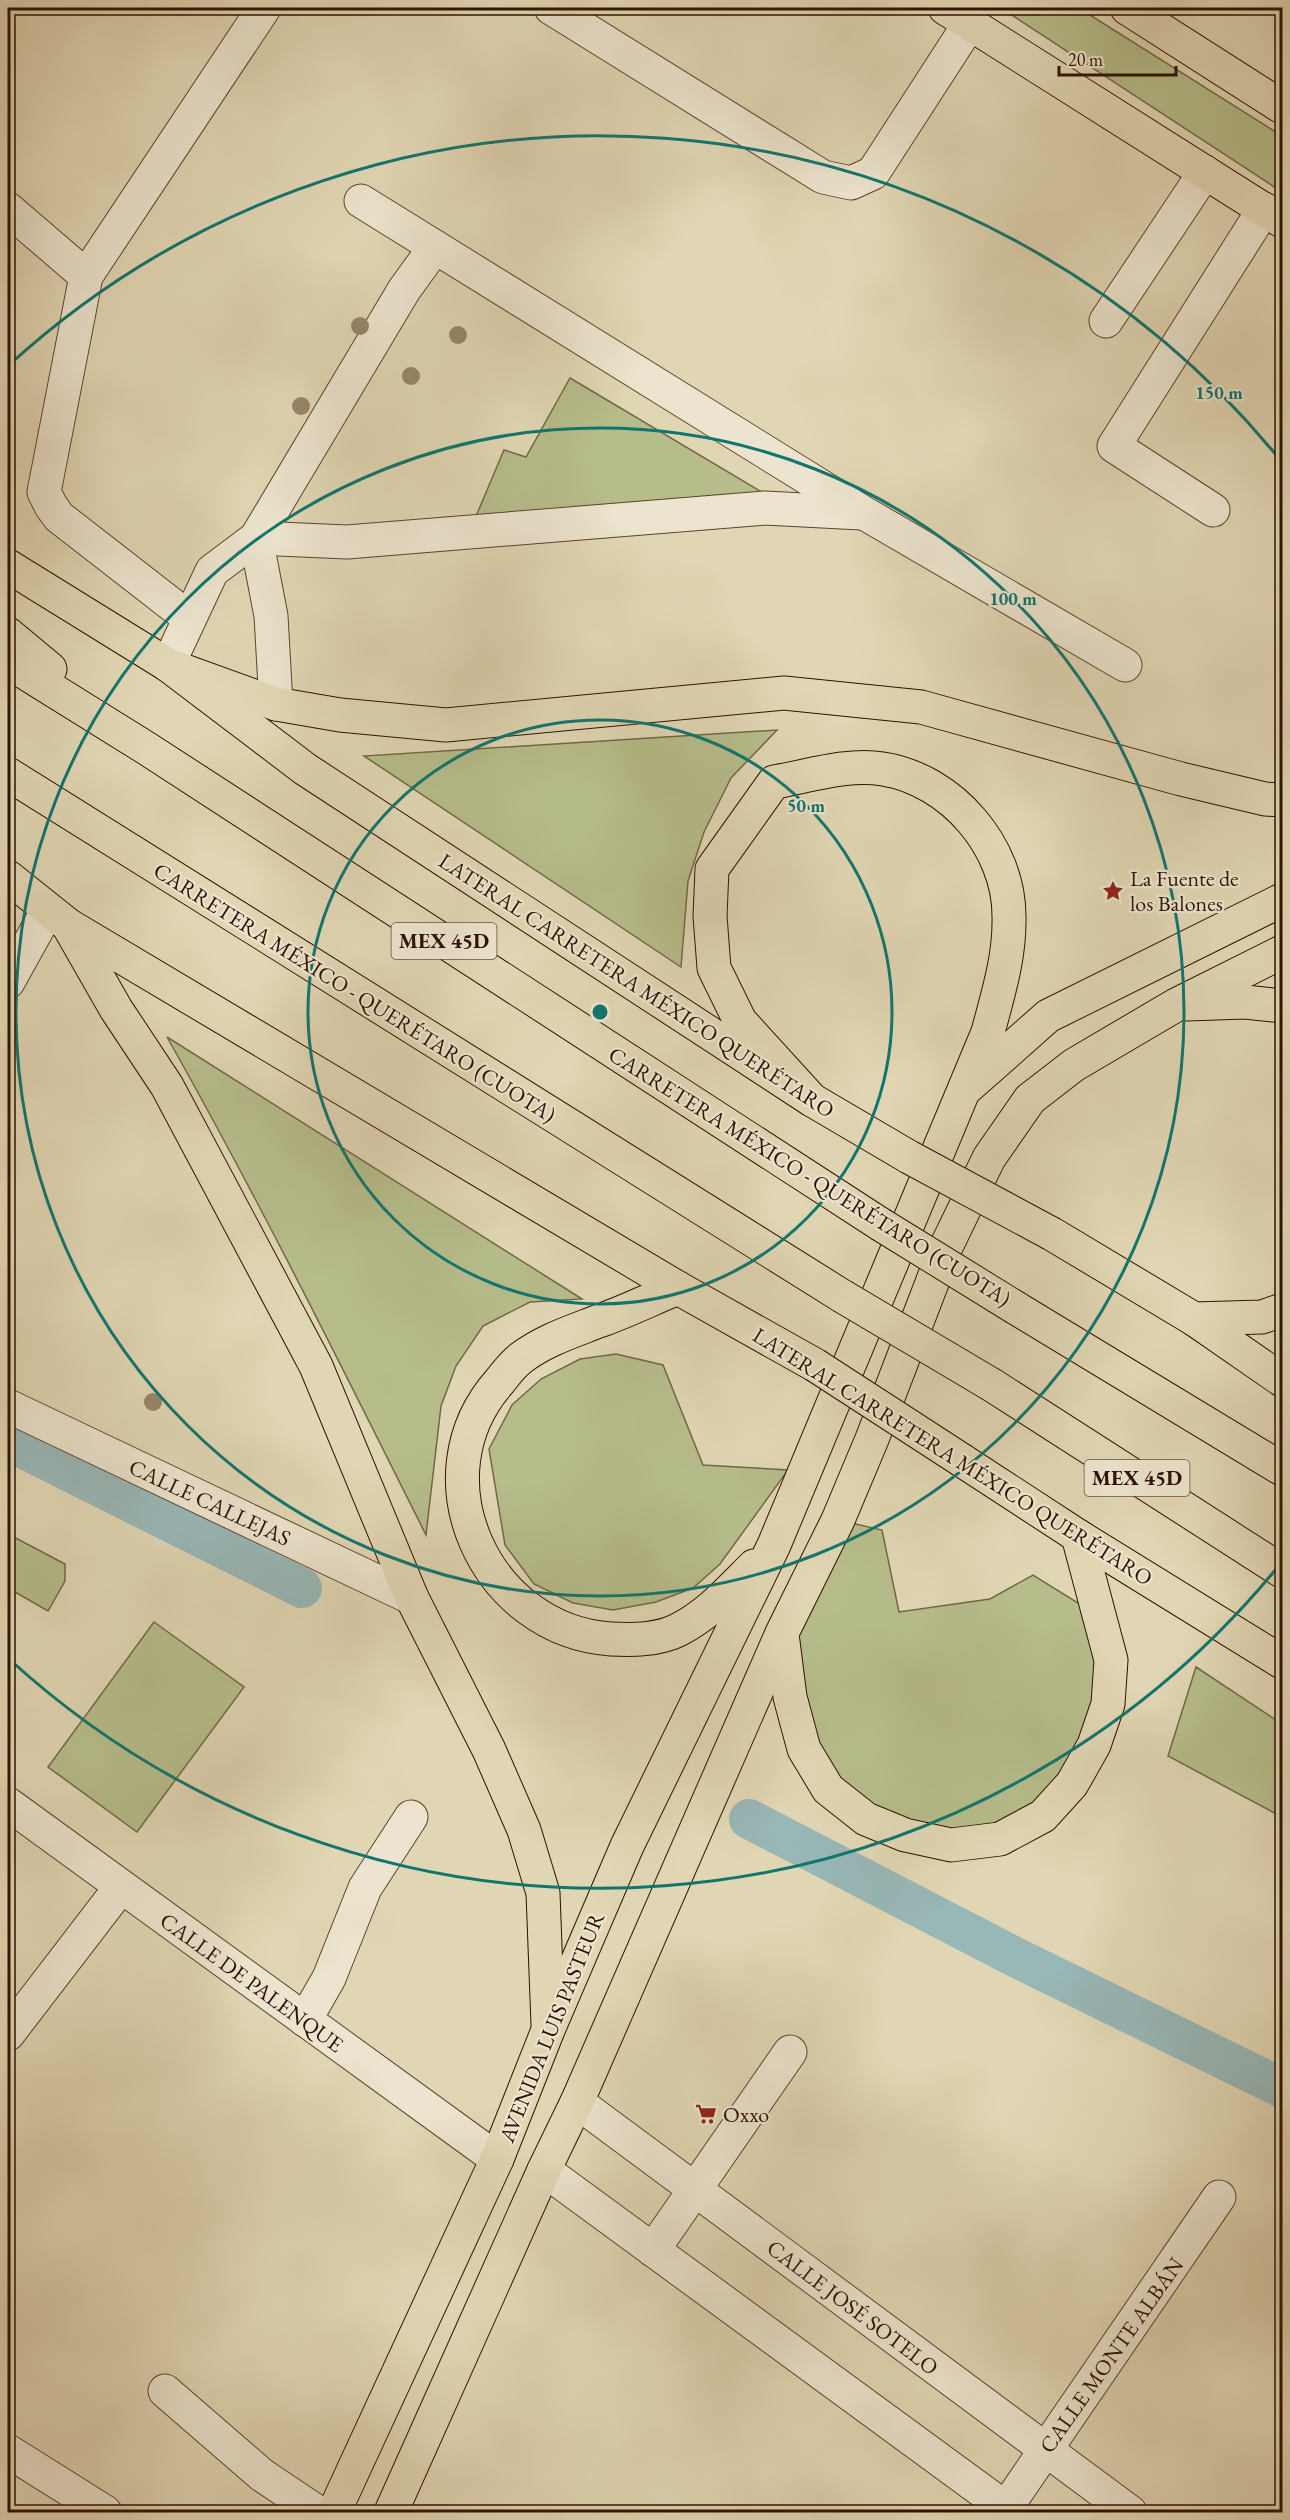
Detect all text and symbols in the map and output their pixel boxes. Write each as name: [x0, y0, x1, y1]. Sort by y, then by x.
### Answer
scale bar: [1059, 39, 1176, 77]
text: 20 m: [1068, 48, 1103, 71]
text: 150 m: [1195, 381, 1243, 404]
text: 100 m: [989, 587, 1037, 610]
text: 50 m: [787, 794, 825, 817]
street label: LATERAL CARRETERA MÉXICO QUERÉTARO: [433, 846, 840, 1125]
street label: CARRETERA MÉXICO - QUERÉTARO (CUOTA): [148, 856, 561, 1129]
place label: La Fuente de los Balones: [1130, 864, 1239, 918]
place icon: La Fuente de los Balones: [1101, 879, 1125, 903]
road number: MEX 45D: [392, 923, 496, 959]
centre of rings: [590, 1002, 610, 1022]
street label: CARRETERA MÉXICO - QUERÉTARO (CUOTA): [603, 1040, 1016, 1313]
street label: LATERAL CARRETERA MÉXICO QUERÉTARO: [747, 1321, 1158, 1592]
street label: CALLE CALLEJAS: [124, 1452, 295, 1553]
road number: MEX 45D: [1084, 1460, 1190, 1496]
street label: CALLE DE PALENQUE: [154, 1906, 349, 2059]
street label: AVENIDA LUIS PASTEUR: [492, 1908, 611, 2147]
place label: Oxxo: [723, 2100, 769, 2129]
supermarket icon: Oxxo: [694, 2102, 718, 2126]
street label: CALLE JOSÉ SOTELO: [761, 2233, 944, 2382]
street label: CALLE MONTE ALBÁN: [1033, 2251, 1190, 2459]

